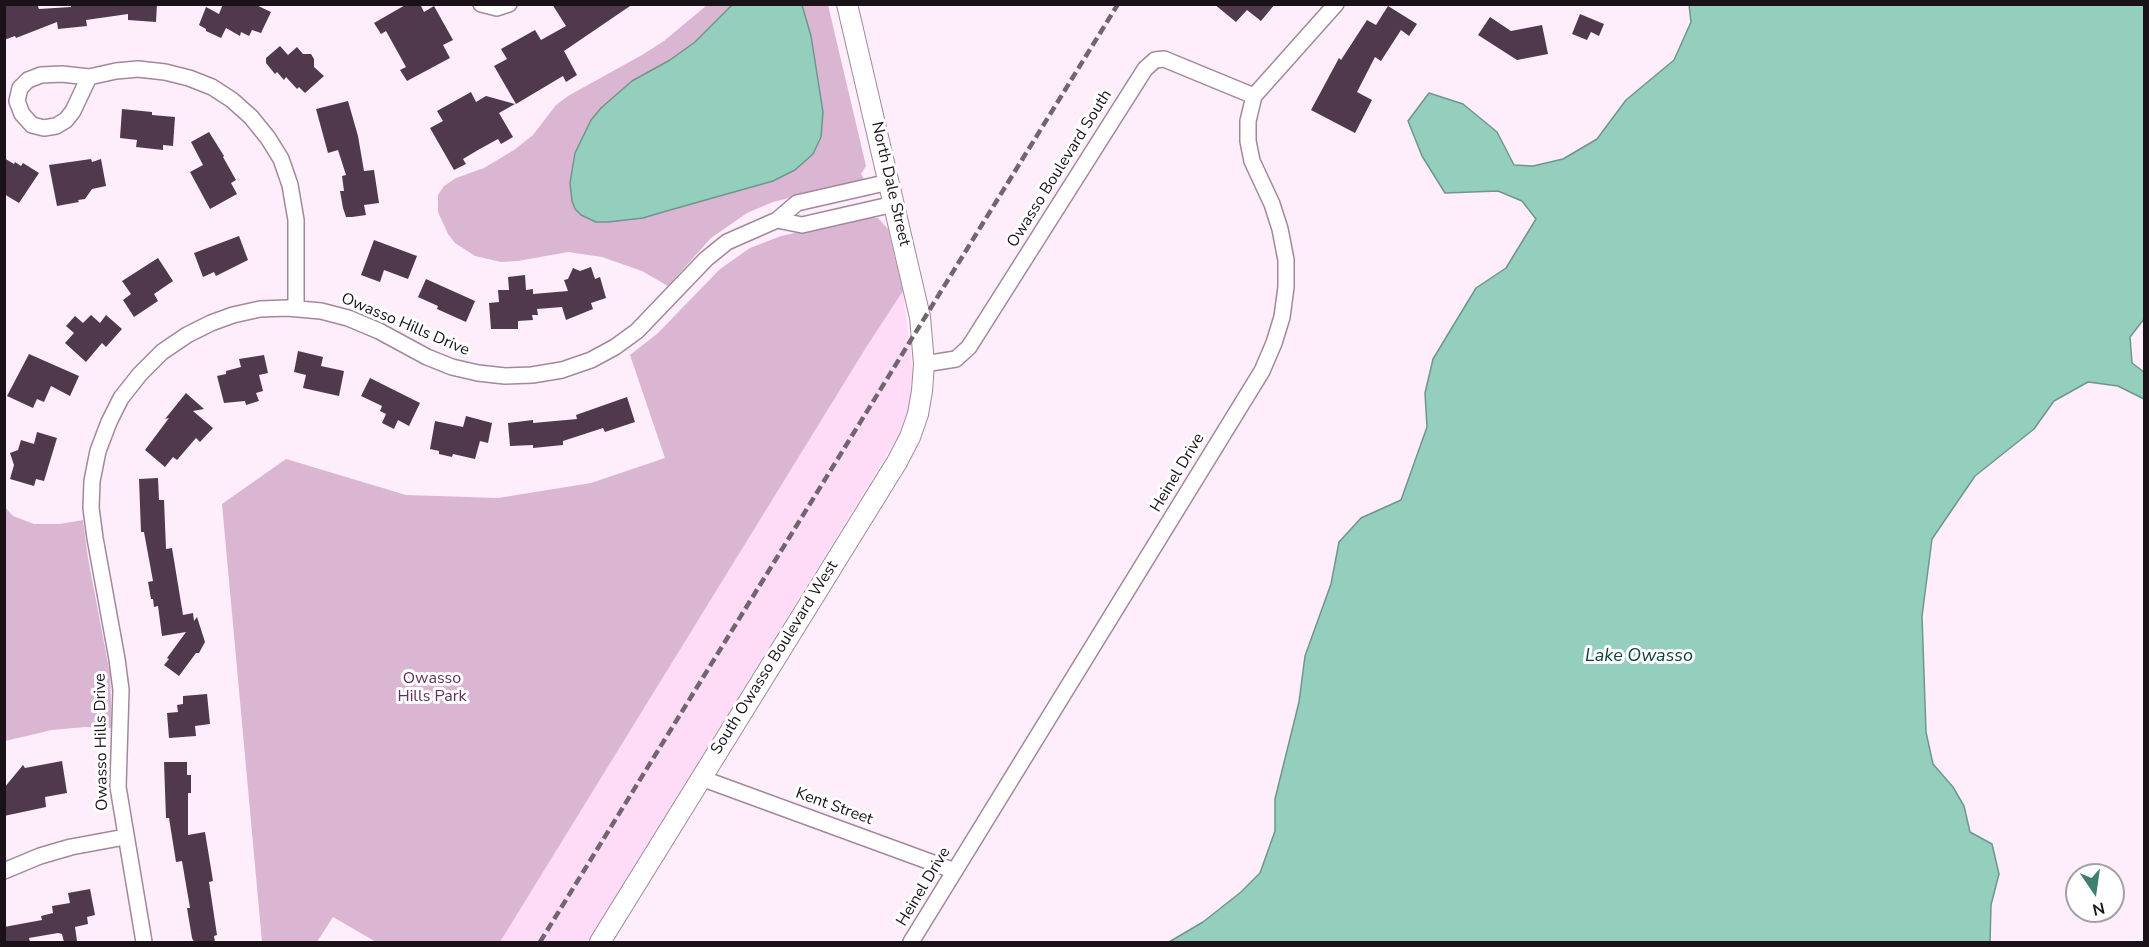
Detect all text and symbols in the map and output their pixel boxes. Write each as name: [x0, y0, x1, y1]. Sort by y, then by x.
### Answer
street label: Owasso Boulevard South: [1004, 87, 1116, 251]
street label: North Dale Street: [866, 120, 914, 248]
street label: Owasso Hills Drive: [338, 289, 472, 361]
street label: Heinel Drive: [1147, 430, 1209, 516]
street label: South Owasso Boulevard West: [707, 558, 843, 758]
water label: Lake Owasso: [1585, 646, 1693, 668]
park label: Owasso Hills Park: [397, 669, 467, 707]
street label: Owasso Hills Drive: [91, 673, 113, 811]
street label: Kent Street: [793, 784, 875, 830]
street label: Heinel Drive: [893, 844, 955, 930]
north arrow: [2065, 863, 2125, 923]
text: N: [2090, 897, 2107, 921]

